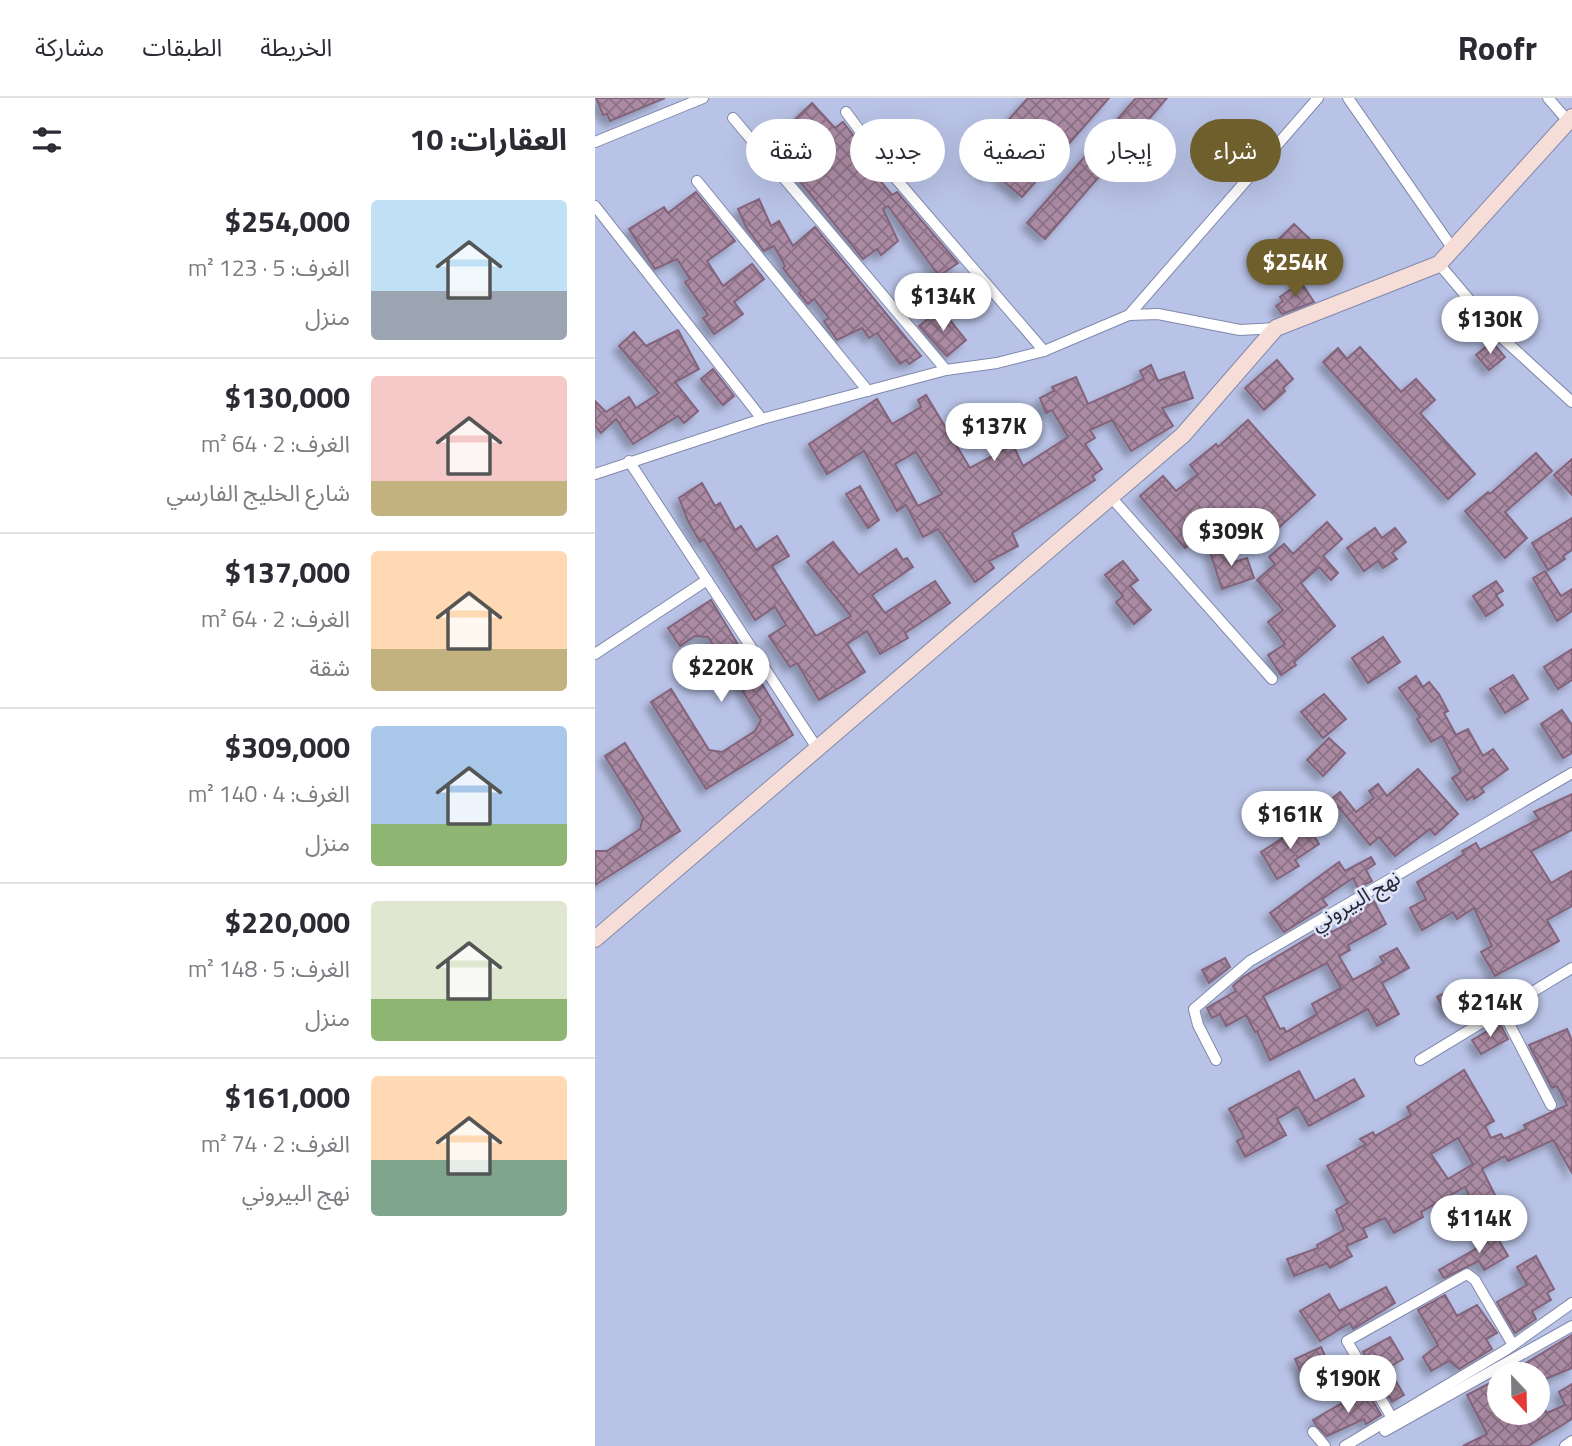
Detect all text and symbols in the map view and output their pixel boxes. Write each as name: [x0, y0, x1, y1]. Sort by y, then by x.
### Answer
text: Roofr: [1458, 23, 1537, 73]
text: مشاركة: [35, 29, 104, 65]
text: الطبقات: [142, 29, 222, 65]
text: الخريطة: [260, 29, 332, 65]
text: العقارات: 10: [410, 116, 567, 162]
chip: شقة: [746, 119, 836, 182]
chip: جديد: [850, 119, 945, 182]
chip: تصفية: [959, 119, 1070, 182]
chip: إيجار: [1084, 119, 1176, 182]
chip: شراء: [1190, 119, 1281, 182]
icon: filters: [28, 121, 66, 159]
text: $254,000: [225, 198, 350, 244]
icon: home: [427, 228, 511, 312]
pin: $254K: [1246, 240, 1344, 299]
text: $254K: [1262, 244, 1328, 279]
text: الغرف: 5 · 123 m²: [188, 250, 350, 285]
pin: $134K: [894, 274, 992, 333]
text: $134K: [910, 278, 976, 313]
pin: $130K: [1441, 296, 1539, 356]
text: منزل: [305, 299, 350, 334]
text: $130K: [1457, 301, 1523, 336]
text: $130,000: [225, 374, 350, 420]
icon: home: [427, 404, 511, 488]
pin: $137K: [945, 404, 1043, 463]
text: $137K: [961, 408, 1027, 443]
text: الغرف: 2 · 64 m²: [201, 426, 350, 461]
text: شارع الخليج الفارسي: [166, 475, 350, 510]
pin: $309K: [1182, 508, 1280, 568]
text: $309K: [1198, 513, 1264, 548]
text: $137,000: [225, 549, 350, 595]
icon: home: [427, 579, 511, 663]
text: الغرف: 2 · 64 m²: [201, 601, 350, 636]
pin: $220K: [672, 644, 770, 704]
text: $220K: [688, 649, 754, 684]
text: شقة: [309, 650, 350, 685]
text: $309,000: [225, 724, 350, 770]
icon: home: [427, 754, 511, 838]
text: الغرف: 4 · 140 m²: [188, 776, 350, 811]
pin: $161K: [1241, 792, 1339, 851]
text: $161K: [1257, 796, 1323, 831]
text: منزل: [305, 825, 350, 860]
street label: نهج البيروني: [1304, 861, 1406, 939]
text: $220,000: [225, 899, 350, 945]
icon: home: [427, 929, 511, 1013]
text: الغرف: 5 · 148 m²: [188, 951, 350, 986]
pin: $214K: [1441, 979, 1539, 1039]
text: $214K: [1457, 984, 1523, 1019]
text: منزل: [305, 1000, 350, 1035]
text: $161,000: [225, 1074, 350, 1120]
icon: home: [427, 1104, 511, 1188]
text: الغرف: 2 · 74 m²: [201, 1126, 350, 1161]
text: نهج البيروني: [242, 1175, 350, 1210]
pin: $114K: [1430, 1196, 1528, 1255]
text: $114K: [1446, 1200, 1512, 1235]
pin: $190K: [1299, 1356, 1397, 1415]
text: $190K: [1315, 1360, 1381, 1395]
north arrow: [1487, 1362, 1551, 1424]
map controls: [1487, 1362, 1550, 1425]

